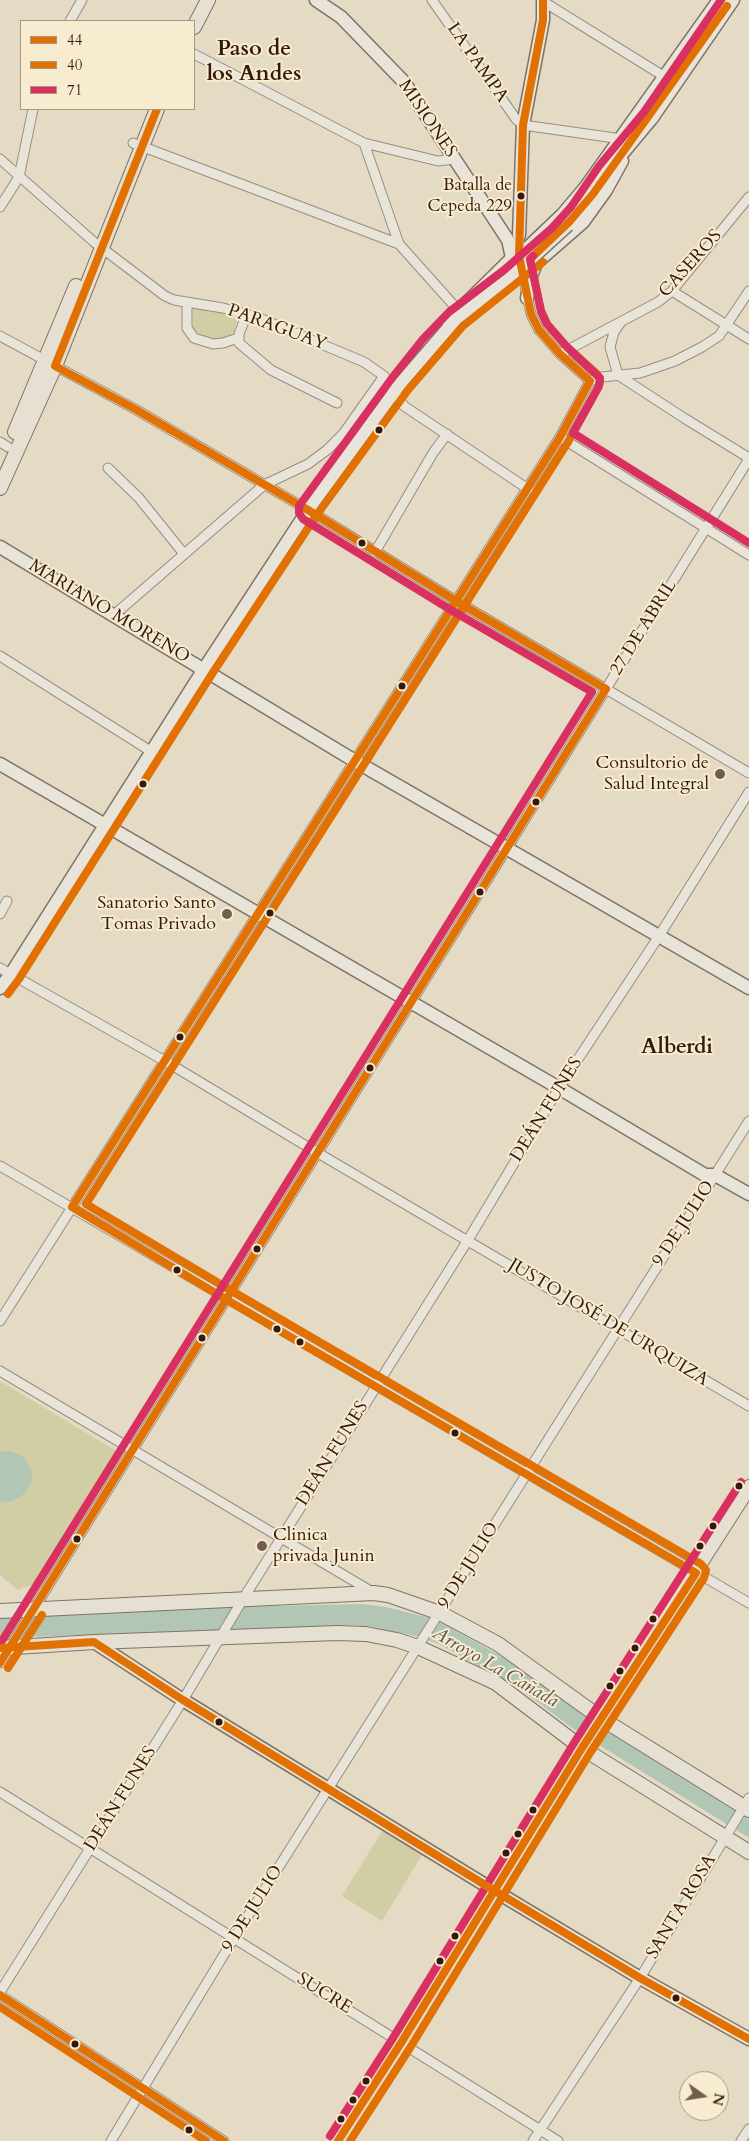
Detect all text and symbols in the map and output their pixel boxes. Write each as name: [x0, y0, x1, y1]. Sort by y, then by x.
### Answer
street label: LA PAMPA: [442, 19, 512, 107]
legend: [20, 20, 195, 110]
text: 44: [67, 30, 82, 50]
district label: Paso de los Andes: [207, 37, 301, 88]
text: 40: [67, 55, 82, 75]
street label: MISIONES: [393, 76, 461, 162]
text: 71: [67, 80, 82, 100]
place label: Batalla de Cepeda 229: [427, 176, 512, 216]
marker: Batalla de Cepeda 229: [516, 191, 526, 201]
street label: CASEROS: [655, 226, 727, 302]
street label: PARAGUAY: [224, 300, 330, 356]
unlabelled marker: [374, 425, 384, 435]
unlabelled marker: [357, 538, 367, 548]
street label: MARIANO MORENO: [25, 555, 193, 669]
street label: 27 DE ABRIL: [606, 576, 682, 680]
unlabelled marker: [397, 681, 407, 691]
place label: Consultorio de Salud Integral: [595, 753, 709, 796]
marker: Consultorio de Salud Integral: [713, 767, 727, 781]
unlabelled marker: [138, 779, 148, 789]
unlabelled marker: [531, 797, 541, 807]
unlabelled marker: [475, 887, 485, 897]
place label: Sanatorio Santo Tomas Privado: [97, 893, 216, 936]
marker: Sanatorio Santo Tomas Privado: [220, 907, 234, 921]
unlabelled marker: [265, 908, 275, 918]
unlabelled marker: [175, 1032, 185, 1042]
district label: Alberdi: [641, 1035, 713, 1061]
street label: DEÁN FUNES: [506, 1054, 588, 1166]
unlabelled marker: [365, 1063, 375, 1073]
street label: 9 DE JULIO: [648, 1177, 720, 1271]
unlabelled marker: [252, 1244, 262, 1254]
street label: JUSTO JOSÉ DE URQUIZA: [504, 1255, 712, 1391]
unlabelled marker: [172, 1265, 182, 1275]
unlabelled marker: [272, 1324, 282, 1334]
unlabelled marker: [197, 1333, 207, 1343]
unlabelled marker: [295, 1337, 305, 1347]
street label: DEÁN FUNES: [292, 1398, 374, 1510]
unlabelled marker: [450, 1428, 460, 1438]
unlabelled marker: [734, 1481, 744, 1491]
street label: 9 DE JULIO: [434, 1519, 504, 1613]
unlabelled marker: [708, 1521, 718, 1531]
place label: Clinica privada Junin: [273, 1525, 375, 1568]
unlabelled marker: [72, 1534, 82, 1544]
marker: Clinica privada Junin: [255, 1539, 269, 1553]
unlabelled marker: [695, 1541, 705, 1551]
unlabelled marker: [648, 1614, 658, 1624]
water label: Arroyo La Cañada: [428, 1623, 562, 1713]
unlabelled marker: [630, 1643, 640, 1653]
unlabelled marker: [615, 1666, 625, 1676]
unlabelled marker: [605, 1681, 615, 1691]
unlabelled marker: [214, 1717, 224, 1727]
street label: DEÁN FUNES: [80, 1743, 162, 1855]
unlabelled marker: [528, 1805, 538, 1815]
unlabelled marker: [513, 1829, 523, 1839]
unlabelled marker: [501, 1848, 511, 1858]
street label: SANTA ROSA: [642, 1851, 722, 1963]
street label: 9 DE JULIO: [218, 1862, 288, 1956]
unlabelled marker: [450, 1931, 460, 1941]
unlabelled marker: [435, 1956, 445, 1966]
street label: SUCRE: [292, 1969, 356, 2019]
unlabelled marker: [671, 1993, 681, 2003]
unlabelled marker: [70, 2039, 80, 2049]
north arrow: [679, 2071, 729, 2121]
unlabelled marker: [361, 2076, 371, 2086]
text: N: [708, 2091, 729, 2107]
unlabelled marker: [348, 2095, 358, 2105]
unlabelled marker: [336, 2114, 346, 2124]
unlabelled marker: [184, 2125, 194, 2135]

